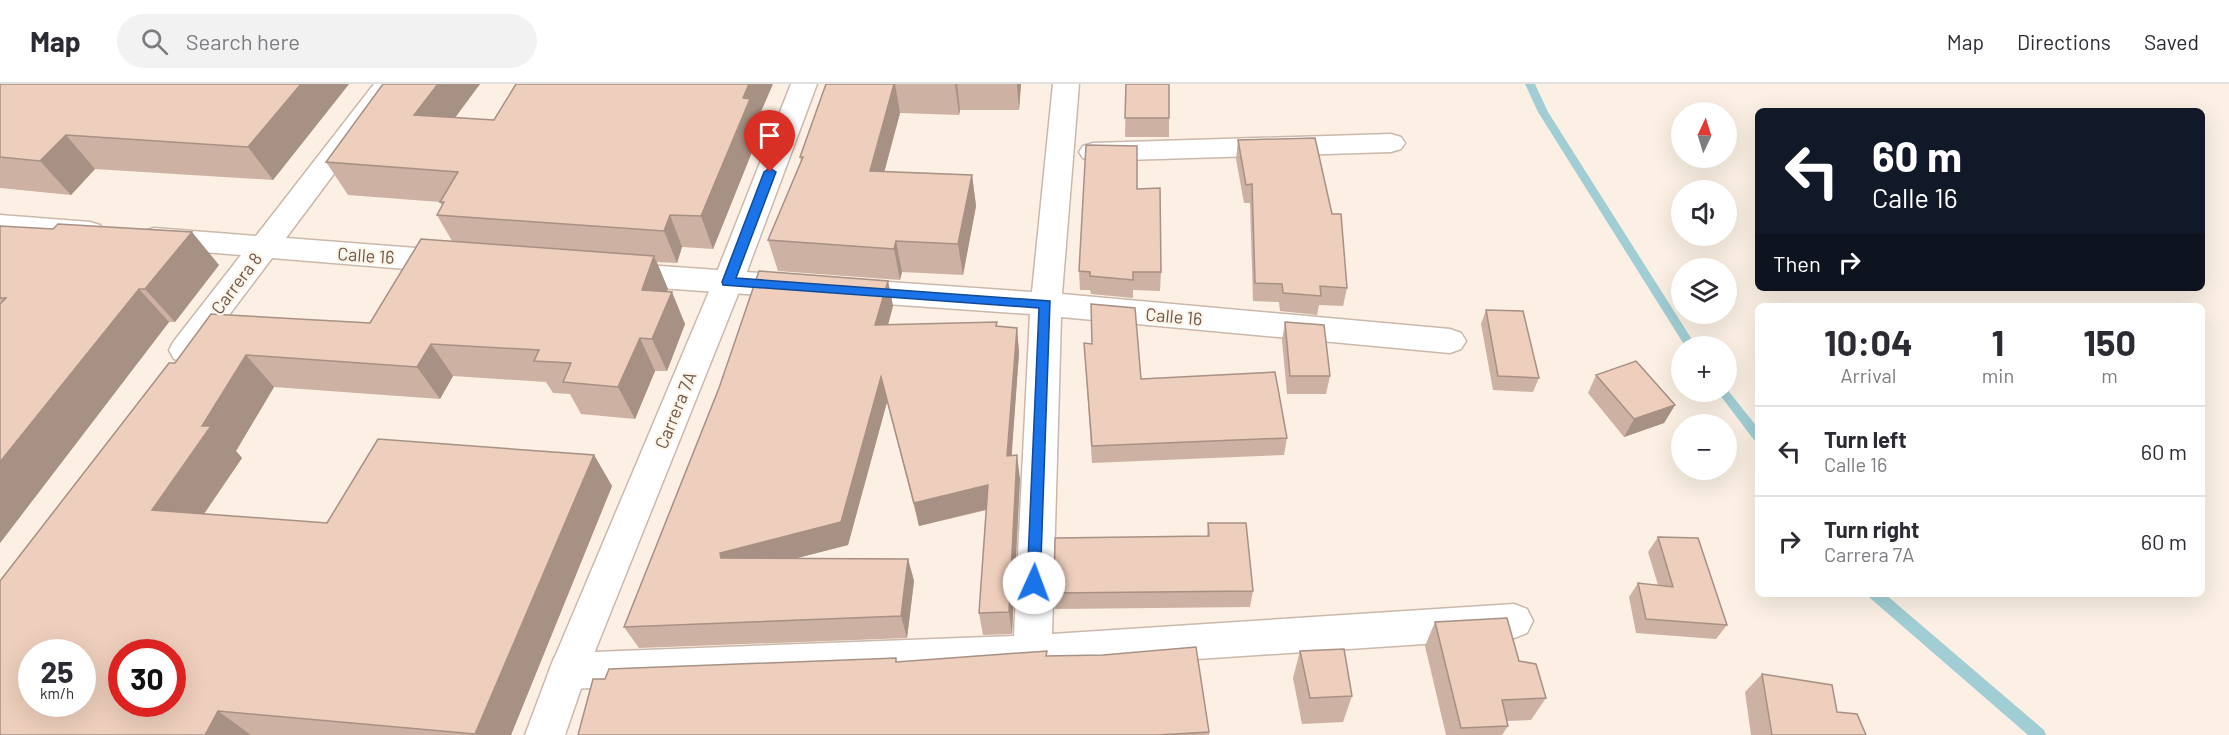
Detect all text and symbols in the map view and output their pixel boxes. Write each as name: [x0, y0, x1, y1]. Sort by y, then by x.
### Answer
search box: [117, 14, 537, 68]
text: Map: [30, 24, 81, 58]
icon: search: [138, 25, 171, 58]
text: Search here: [186, 28, 300, 54]
text: Map: [1947, 29, 1984, 54]
text: Directions: [2017, 29, 2111, 54]
text: Saved: [2144, 29, 2199, 54]
north arrow: [1671, 102, 1737, 168]
map controls: [1671, 102, 1737, 480]
pin: [744, 110, 795, 172]
icon: arrive: [753, 119, 786, 152]
text: 60 m: [1872, 130, 1962, 180]
icon: left: [1773, 132, 1851, 210]
button: sound: [1671, 180, 1737, 246]
text: Calle 16: [1872, 181, 1958, 213]
street label: Calle 16: [337, 242, 395, 268]
icon: right: [1833, 246, 1866, 279]
street label: Carrera 8: [206, 248, 266, 318]
text: Then: [1773, 250, 1821, 276]
button: layers: [1671, 258, 1737, 324]
street label: Calle 16: [1145, 303, 1203, 329]
text: 10:04: [1824, 320, 1913, 363]
text: 1: [1992, 320, 2004, 363]
text: 150: [2083, 320, 2136, 363]
button: +: [1671, 336, 1737, 402]
text: Arrival: [1840, 363, 1896, 387]
text: min: [1982, 363, 2014, 387]
text: m: [2101, 363, 2118, 387]
street label: Carrera 7A: [650, 368, 700, 452]
button: −: [1671, 414, 1737, 480]
text: Turn left: [1824, 426, 1907, 452]
icon: left: [1773, 435, 1806, 468]
text: 60 m: [2141, 438, 2187, 464]
text: Calle 16: [1824, 452, 1887, 476]
text: Turn right: [1824, 516, 1919, 542]
icon: right: [1773, 525, 1806, 558]
text: 60 m: [2141, 528, 2187, 554]
text: Carrera 7A: [1824, 542, 1914, 566]
position arrow: [1002, 551, 1066, 615]
speed limit sign: 30: [108, 639, 186, 717]
text: 25: [41, 653, 73, 689]
text: km/h: [40, 684, 74, 702]

